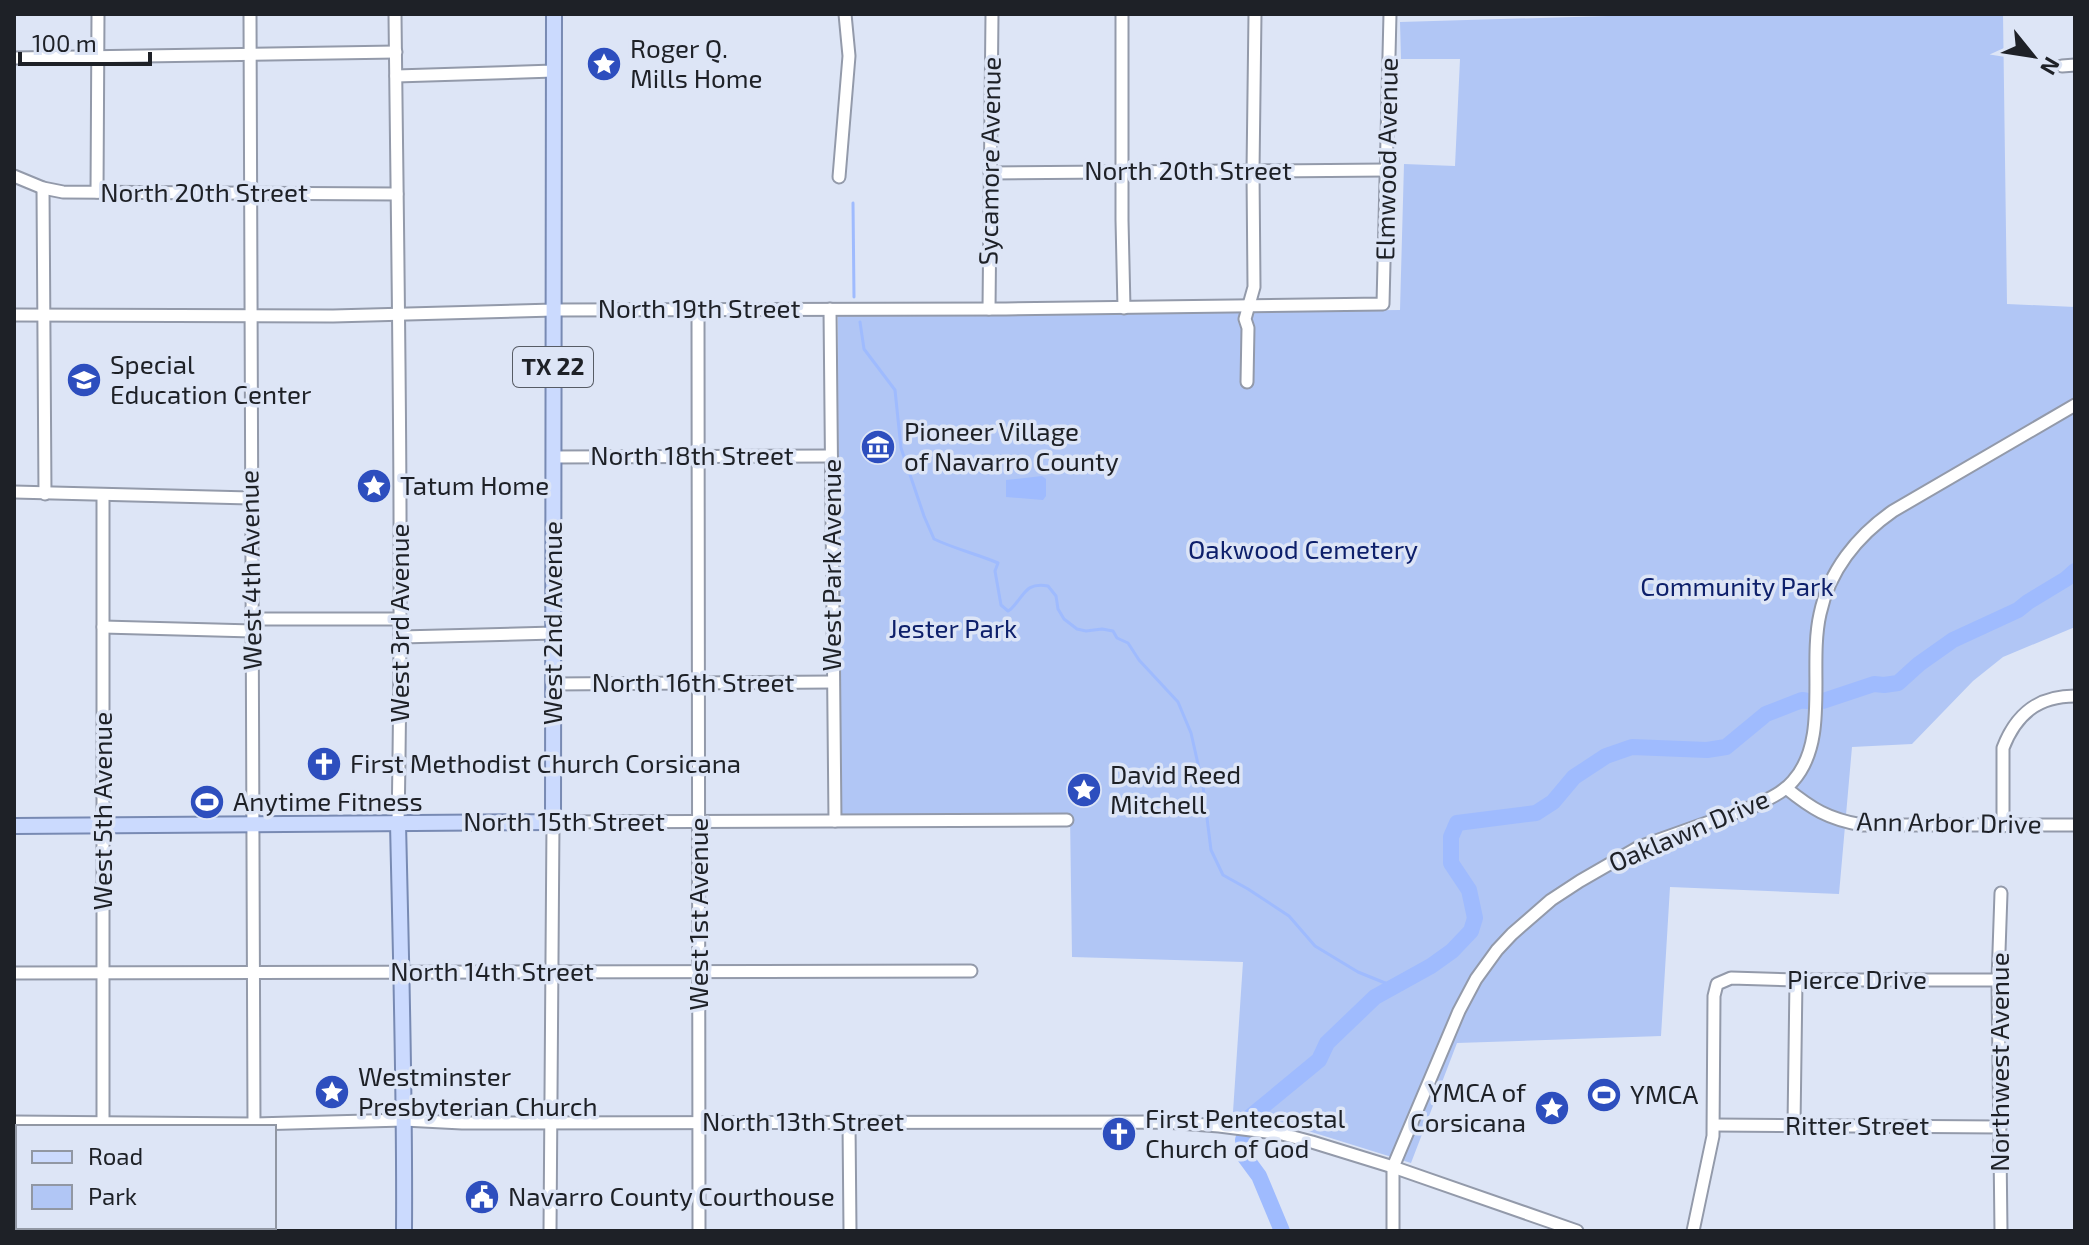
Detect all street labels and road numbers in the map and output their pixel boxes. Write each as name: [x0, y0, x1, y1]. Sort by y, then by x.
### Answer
street label: Sycamore Avenue: [971, 56, 1006, 266]
street label: Elmwood Avenue: [1368, 57, 1403, 261]
street label: North 20th Street: [1084, 154, 1292, 185]
street label: North 20th Street: [100, 176, 308, 207]
street label: North 19th Street: [598, 292, 800, 323]
road number: TX 22: [513, 347, 593, 387]
street label: North 18th Street: [590, 439, 794, 470]
street label: West Park Avenue: [815, 459, 846, 671]
street label: West 4th Avenue: [232, 470, 267, 670]
street label: West 2nd Avenue: [536, 521, 567, 725]
street label: West 3rd Avenue: [383, 524, 414, 722]
street label: North 16th Street: [592, 666, 794, 697]
street label: West 5th Avenue: [86, 712, 117, 910]
street label: Oaklawn Drive: [1604, 782, 1773, 877]
street label: Ann Arbor Drive: [1856, 804, 2042, 839]
street label: North 15th Street: [463, 805, 665, 836]
street label: West 1st Avenue: [682, 818, 713, 1010]
street label: Northwest Avenue: [1983, 952, 2014, 1172]
street label: North 14th Street: [390, 955, 594, 986]
street label: Pierce Drive: [1787, 963, 1927, 994]
street label: North 13th Street: [702, 1105, 904, 1136]
street label: Ritter Street: [1785, 1109, 1929, 1140]

